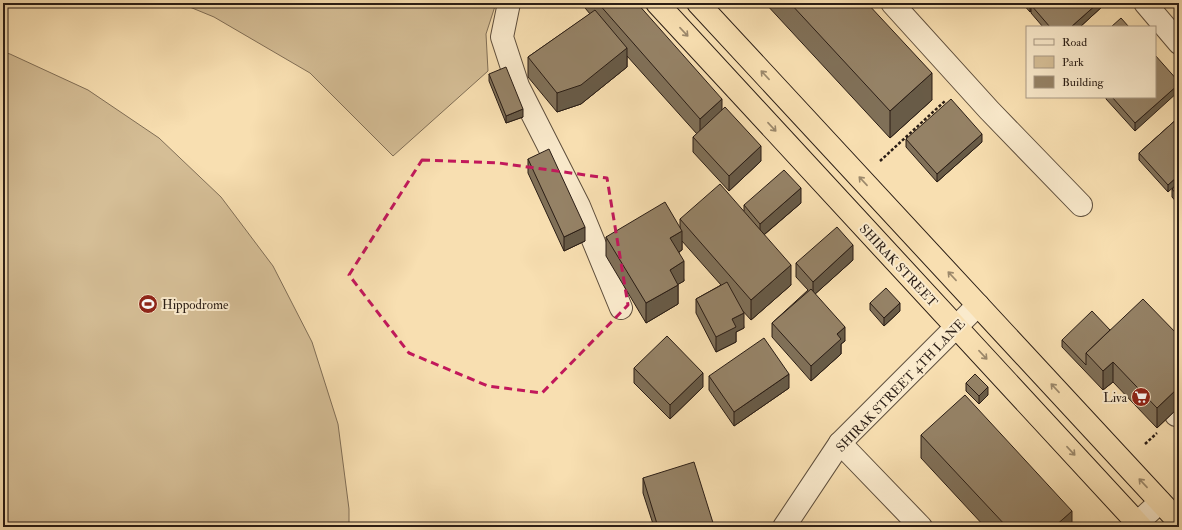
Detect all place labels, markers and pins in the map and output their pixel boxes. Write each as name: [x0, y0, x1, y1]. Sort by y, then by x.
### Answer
sports icon: Hippodrome: [137, 293, 159, 315]
place label: Hippodrome: [162, 297, 229, 314]
supermarket icon: Liva: [1130, 386, 1152, 408]
place label: Liva: [1103, 390, 1128, 406]

